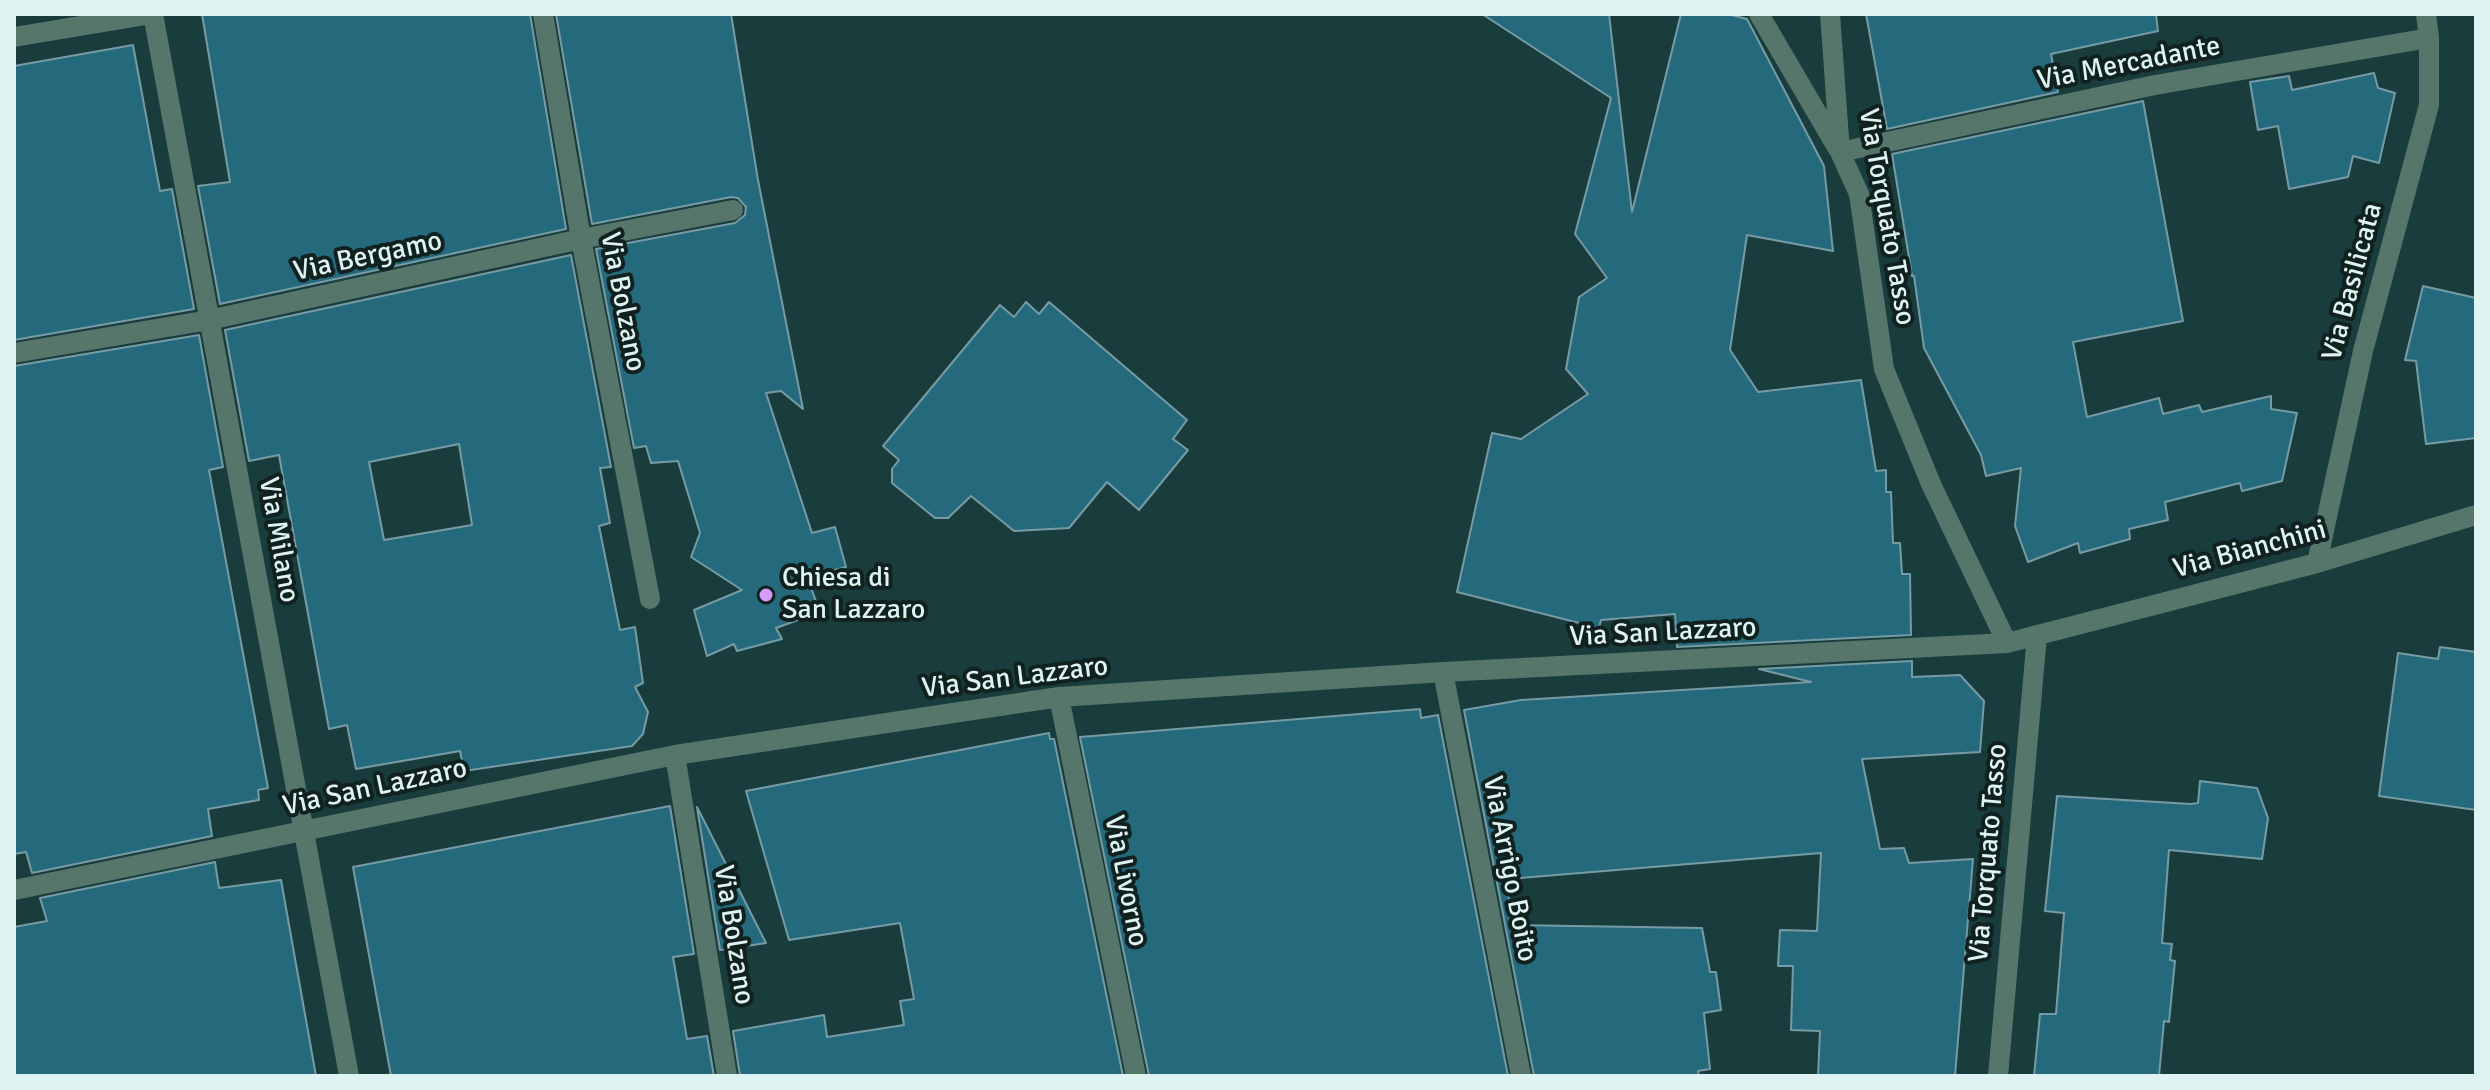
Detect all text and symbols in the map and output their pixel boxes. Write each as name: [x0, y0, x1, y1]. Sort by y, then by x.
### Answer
street label: Via Mercadante: [2035, 30, 2223, 98]
street label: Via Torquato Tasso: [1850, 106, 1922, 328]
street label: Via Basilicata: [2316, 199, 2390, 365]
street label: Via Bergamo: [291, 225, 445, 289]
street label: Via Bolzano: [592, 230, 652, 374]
street label: Via Milano: [250, 475, 306, 605]
street label: Via Bianchini: [2170, 513, 2330, 587]
place label: Chiesa di San Lazzaro: [782, 562, 925, 628]
marker: Chiesa di San Lazzaro: [757, 586, 775, 604]
street label: Via San Lazzaro: [1569, 611, 1757, 655]
street label: Via San Lazzaro: [920, 650, 1110, 706]
street label: Via Torquato Tasso: [1963, 742, 2015, 964]
street label: Via San Lazzaro: [280, 752, 470, 824]
street label: Via Arrigo Boito: [1475, 773, 1543, 965]
street label: Via Livorno: [1096, 813, 1154, 949]
street label: Via Bolzano: [705, 863, 761, 1007]

